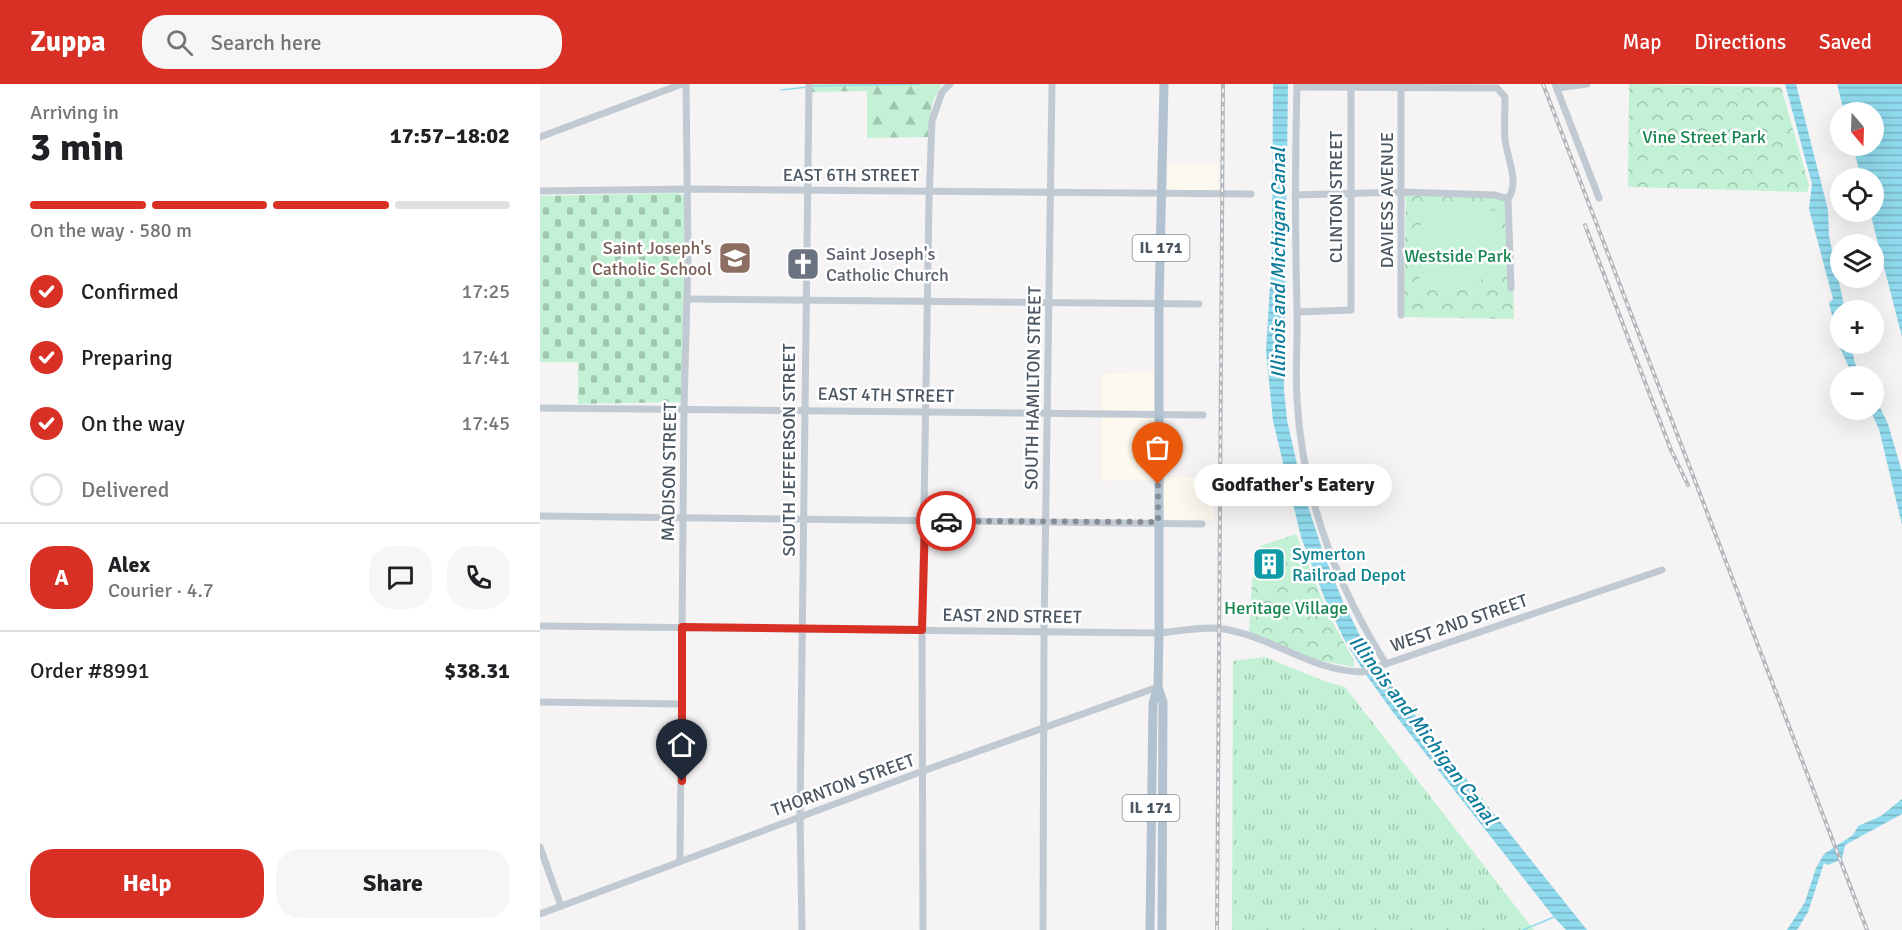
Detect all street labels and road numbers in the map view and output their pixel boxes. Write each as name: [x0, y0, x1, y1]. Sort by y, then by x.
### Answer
street label: CLINTON STREET: [1325, 131, 1347, 263]
street label: DAVIESS AVENUE: [1376, 132, 1398, 268]
street label: EAST 6TH STREET: [783, 164, 919, 186]
road number: IL 171: [1132, 235, 1190, 261]
street label: SOUTH HAMILTON STREET: [1020, 286, 1046, 490]
street label: SOUTH JEFFERSON STREET: [778, 343, 800, 557]
street label: EAST 4TH STREET: [817, 383, 955, 407]
street label: MADISON STREET: [657, 402, 681, 542]
street label: WEST 2ND STREET: [1387, 589, 1531, 657]
street label: EAST 2ND STREET: [942, 604, 1082, 628]
street label: THORNTON STREET: [768, 749, 918, 821]
road number: IL 171: [1122, 795, 1180, 821]

